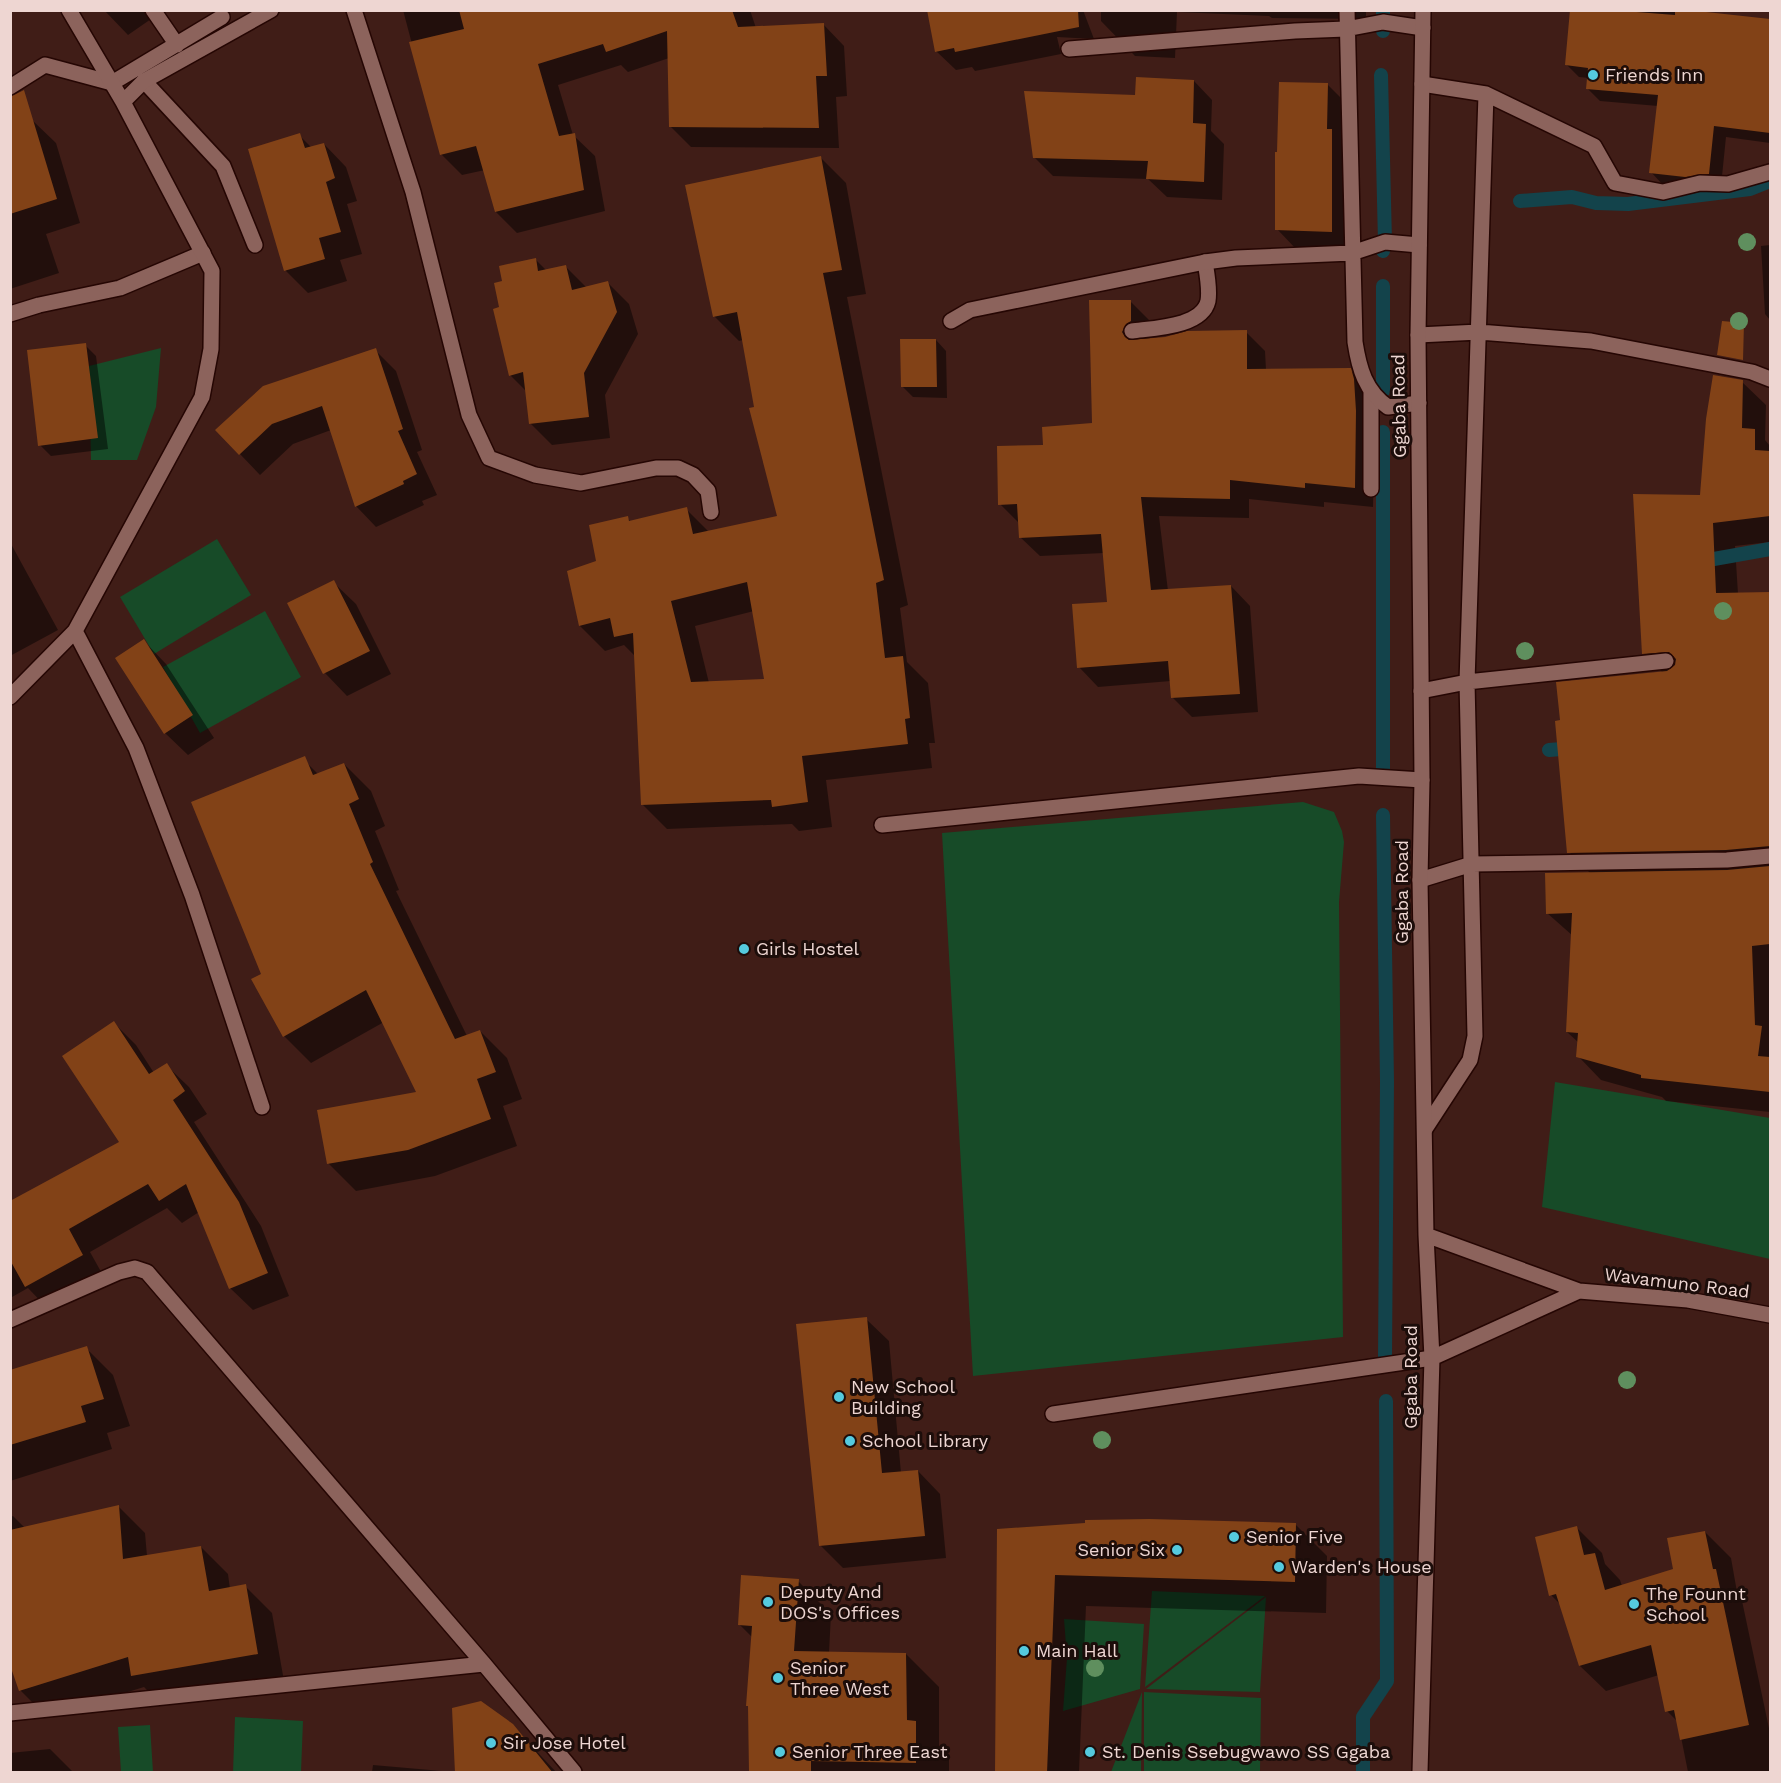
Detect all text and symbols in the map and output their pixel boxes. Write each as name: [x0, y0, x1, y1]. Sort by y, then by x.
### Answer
place label: Friends Inn: [1605, 64, 1703, 85]
marker: Friends Inn: [1586, 68, 1600, 82]
street label: Ggaba Road: [1387, 354, 1410, 458]
street label: Ggaba Road: [1391, 840, 1412, 944]
place label: Girls Hostel: [756, 938, 860, 959]
marker: Girls Hostel: [737, 942, 751, 956]
street label: Wavamuno Road: [1603, 1263, 1751, 1302]
street label: Ggaba Road: [1400, 1325, 1421, 1429]
place label: New School Building: [851, 1376, 955, 1418]
marker: New School Building: [832, 1390, 846, 1404]
place label: School Library: [862, 1430, 989, 1451]
marker: School Library: [843, 1434, 857, 1448]
place label: Senior Five: [1246, 1526, 1343, 1547]
marker: Senior Five: [1227, 1530, 1241, 1544]
place label: Senior Six: [1077, 1539, 1165, 1560]
marker: Senior Six: [1170, 1543, 1184, 1557]
place label: Warden's House: [1291, 1556, 1432, 1577]
marker: Warden's House: [1272, 1560, 1286, 1574]
place label: Deputy And DOS's Offices: [780, 1581, 900, 1623]
place label: The Founnt School: [1646, 1583, 1746, 1625]
marker: Deputy And DOS's Offices: [761, 1595, 775, 1609]
marker: The Founnt School: [1627, 1597, 1641, 1611]
place label: Main Hall: [1036, 1640, 1118, 1661]
marker: Main Hall: [1017, 1644, 1031, 1658]
place label: Senior Three West: [790, 1657, 890, 1699]
marker: Senior Three West: [771, 1671, 785, 1685]
place label: Sir Jose Hotel: [503, 1732, 626, 1753]
marker: Sir Jose Hotel: [484, 1736, 498, 1750]
place label: Senior Three East: [792, 1741, 948, 1762]
place label: St. Denis Ssebugwawo SS Ggaba: [1102, 1741, 1390, 1762]
marker: Senior Three East: [773, 1745, 787, 1759]
marker: St. Denis Ssebugwawo SS Ggaba: [1083, 1745, 1097, 1759]

